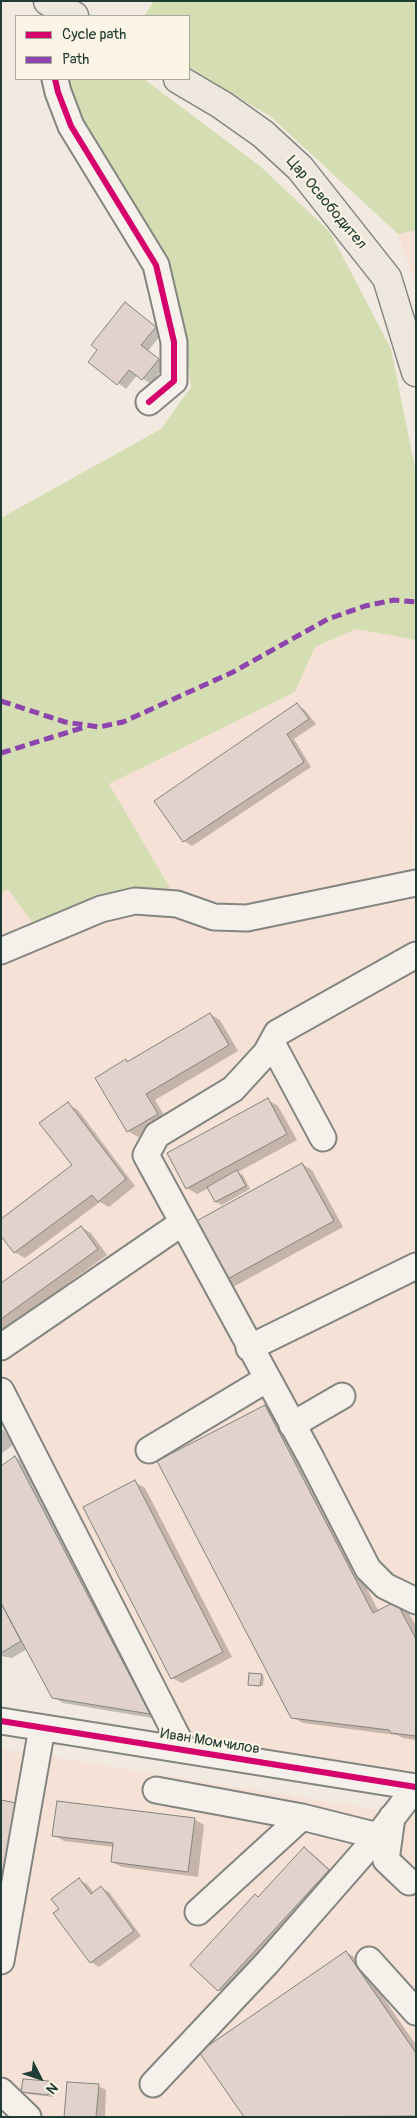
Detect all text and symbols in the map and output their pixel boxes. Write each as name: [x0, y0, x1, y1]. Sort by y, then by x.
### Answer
legend: [15, 15, 190, 80]
text: Cycle path: [62, 25, 126, 44]
text: Path: [62, 50, 89, 69]
street label: Цар Освободител: [282, 153, 370, 253]
street label: Иван Момчилов: [159, 1725, 261, 1759]
north arrow: [15, 2053, 65, 2103]
text: N: [42, 2079, 61, 2097]

